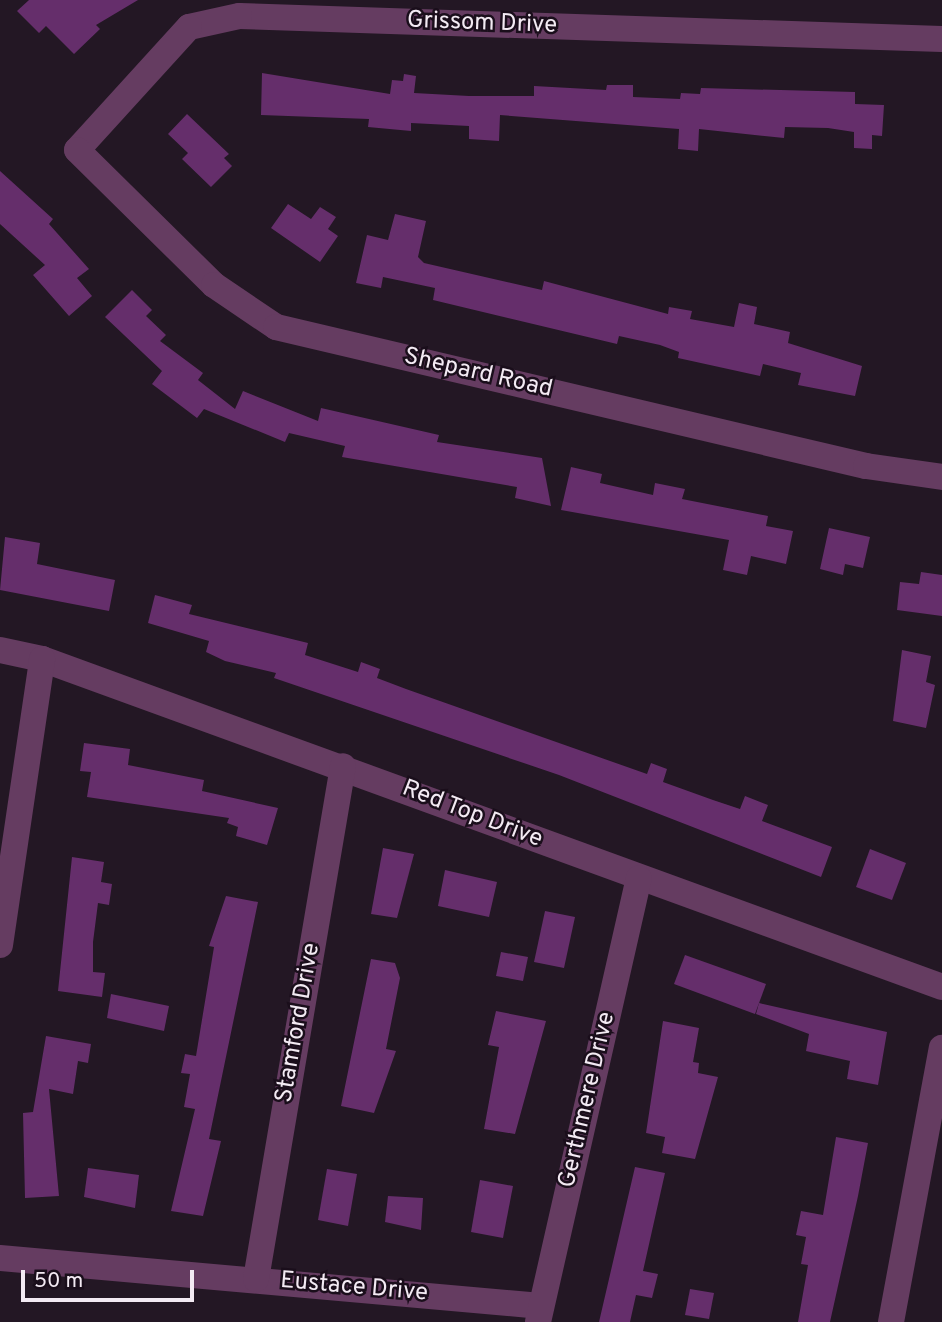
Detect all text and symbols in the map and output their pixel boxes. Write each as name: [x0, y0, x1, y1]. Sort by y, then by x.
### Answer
street label: Grissom Drive: [406, 7, 558, 41]
street label: Shepard Road: [401, 343, 555, 405]
street label: Red Top Drive: [397, 775, 547, 855]
street label: Stamford Drive: [271, 941, 327, 1105]
street label: Gerthmere Drive: [554, 1009, 622, 1191]
scale bar: [24, 1256, 198, 1300]
street label: Eustace Drive: [279, 1267, 429, 1309]
text: 50 m: [34, 1268, 83, 1295]

